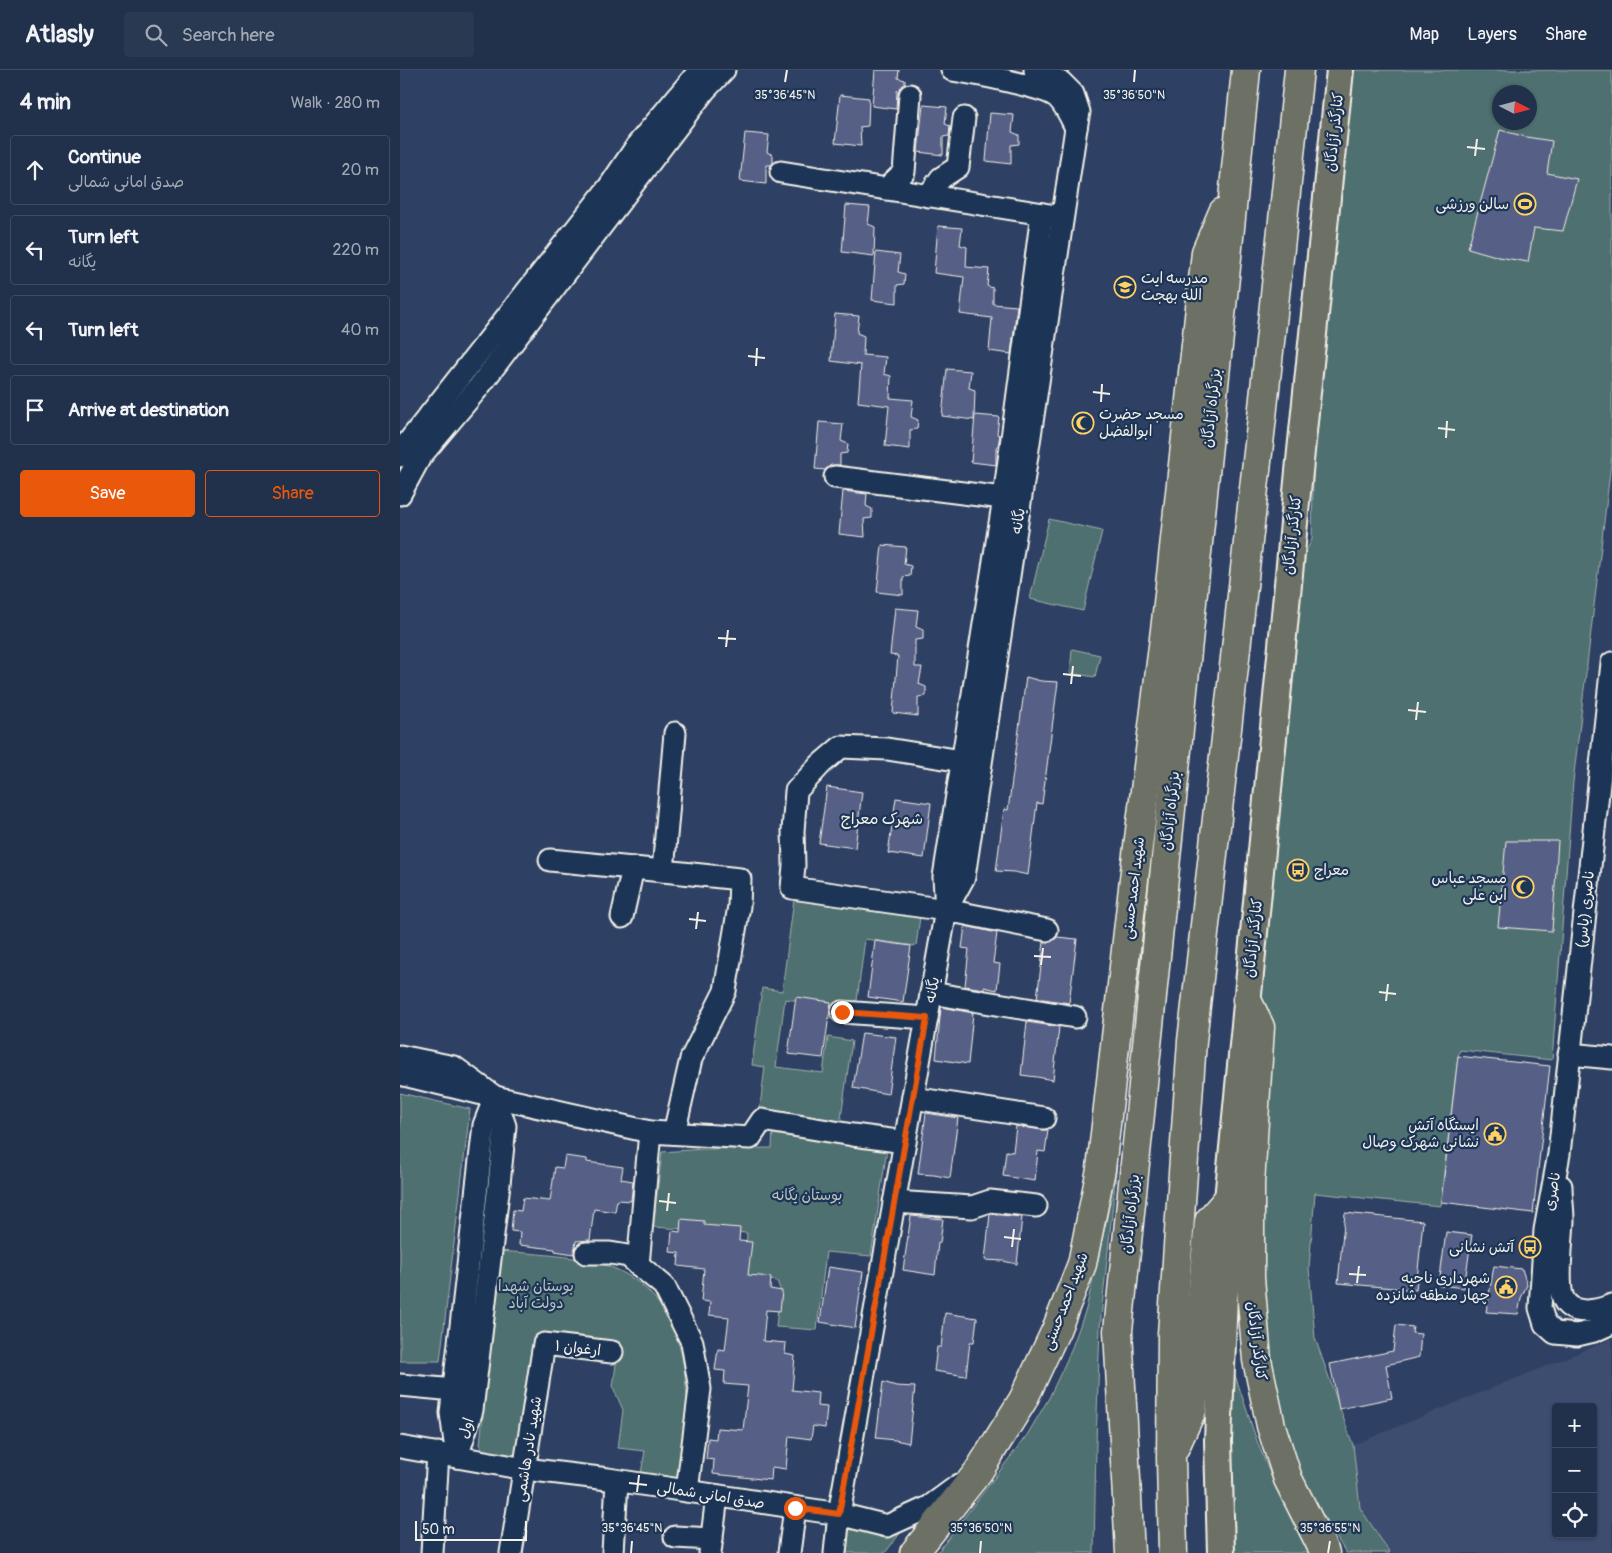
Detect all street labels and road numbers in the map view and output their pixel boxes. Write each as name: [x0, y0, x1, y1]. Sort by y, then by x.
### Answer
street label: کنارگذر آزادگان: [1321, 91, 1348, 173]
street label: بزرگراه آزادگان: [1198, 367, 1225, 449]
street label: کنارگذر آزادگان: [1279, 494, 1306, 576]
street label: یگانه: [1007, 506, 1030, 536]
street label: بزرگراه آزادگان: [1157, 770, 1184, 852]
street label: شهید احمدحسنی: [1118, 836, 1149, 940]
street label: ناصری (یاس): [1572, 869, 1599, 949]
street label: کنارگذر آزادگان: [1240, 897, 1267, 979]
street label: یگانه: [921, 975, 944, 1005]
street label: ناصری: [1540, 1170, 1565, 1212]
street label: بزرگراه آزادگان: [1117, 1173, 1144, 1255]
street label: شهید احمدحسنی: [1038, 1250, 1093, 1353]
street label: کنارگذر آزادگان: [1242, 1300, 1271, 1382]
street label: ارغوان ۱: [554, 1337, 602, 1360]
street label: شهید نادر هاشمی: [511, 1395, 546, 1503]
street label: اول: [454, 1415, 479, 1441]
street label: صدق امانی شمالی: [656, 1478, 766, 1513]

